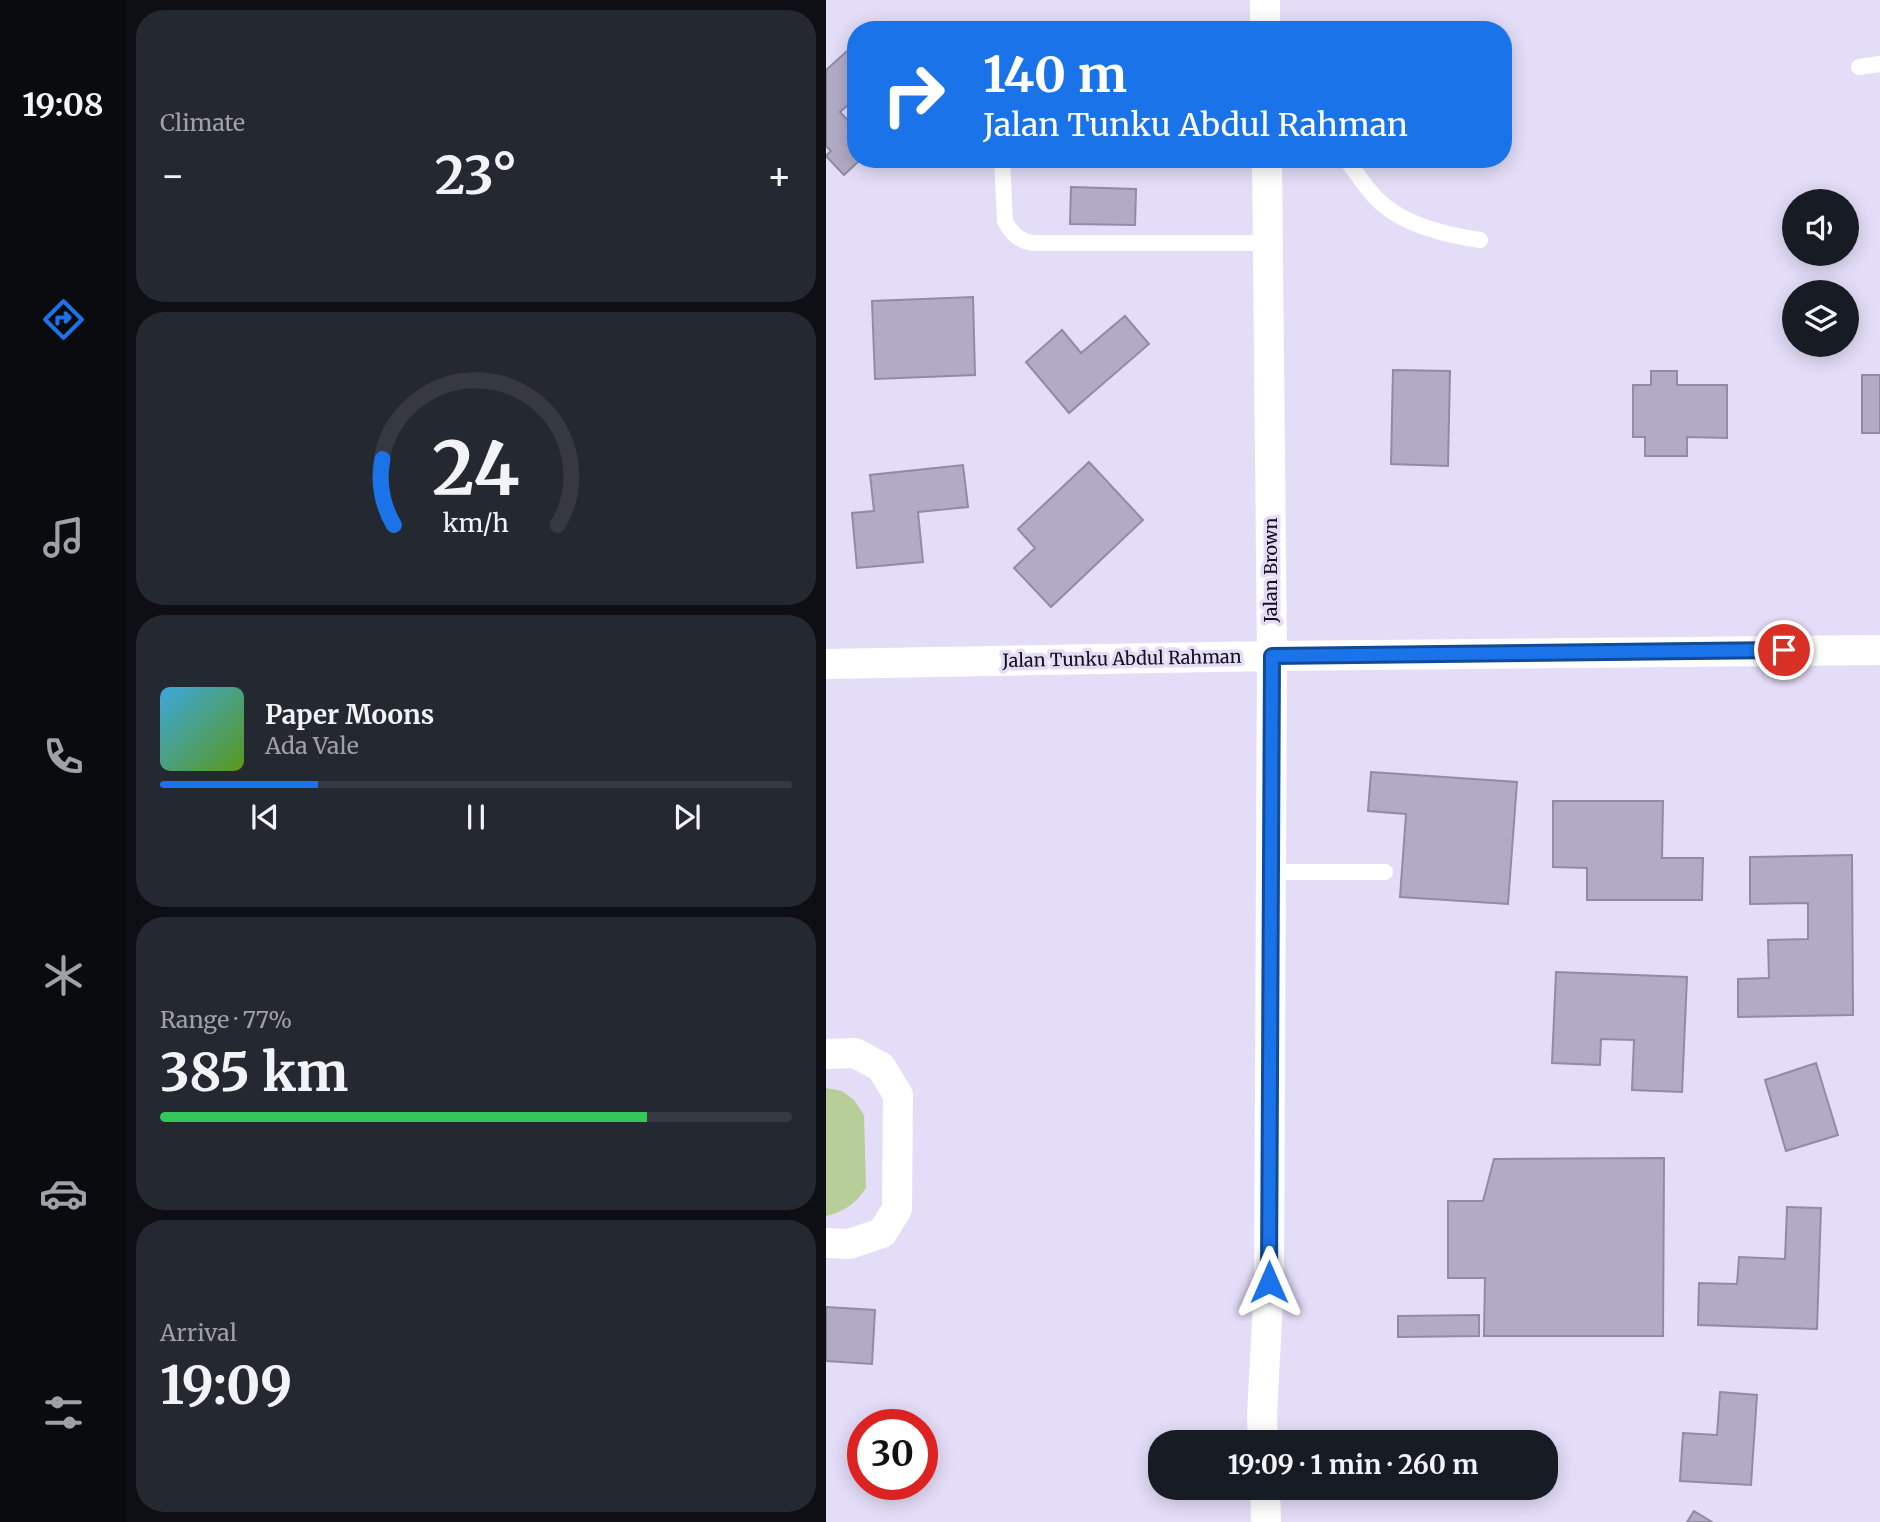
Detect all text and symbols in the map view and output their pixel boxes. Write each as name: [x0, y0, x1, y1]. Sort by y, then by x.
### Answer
text: 140 m: [983, 44, 1127, 105]
icon: right: [868, 49, 959, 140]
text: 19:08: [22, 85, 104, 125]
text: Jalan Tunku Abdul Rahman: [983, 105, 1408, 145]
text: Climate: [160, 108, 245, 137]
text: 23°: [435, 143, 517, 208]
text: −: [160, 152, 185, 199]
text: +: [767, 152, 792, 199]
map controls: [1782, 189, 1859, 357]
button: sound: [1782, 189, 1859, 266]
button: layers: [1782, 280, 1859, 357]
icon: directions: [39, 295, 88, 344]
text: 24: [432, 423, 520, 515]
text: km/h: [443, 506, 509, 538]
icon: music: [39, 513, 88, 562]
street label: Jalan Brown: [1259, 518, 1282, 623]
pin: [1754, 620, 1814, 680]
icon: arrive: [1765, 631, 1803, 669]
street label: Jalan Tunku Abdul Rahman: [1001, 645, 1242, 672]
text: Paper Moons: [265, 698, 434, 731]
text: Ada Vale: [265, 731, 359, 760]
icon: phone: [39, 732, 88, 781]
icon: previous: [246, 798, 284, 836]
icon: pause: [457, 798, 495, 836]
icon: next: [668, 798, 706, 836]
icon: climate: [39, 951, 88, 1000]
text: Range · 77%: [160, 1005, 292, 1034]
text: 385 km: [160, 1040, 348, 1105]
icon: car: [39, 1169, 88, 1218]
position arrow: [1232, 1245, 1306, 1319]
text: Arrival: [160, 1318, 237, 1347]
text: 19:09: [160, 1353, 292, 1418]
icon: filters: [39, 1388, 88, 1437]
speed limit sign: 30: [847, 1409, 938, 1500]
text: 19:09 · 1 min · 260 m: [1228, 1448, 1478, 1481]

